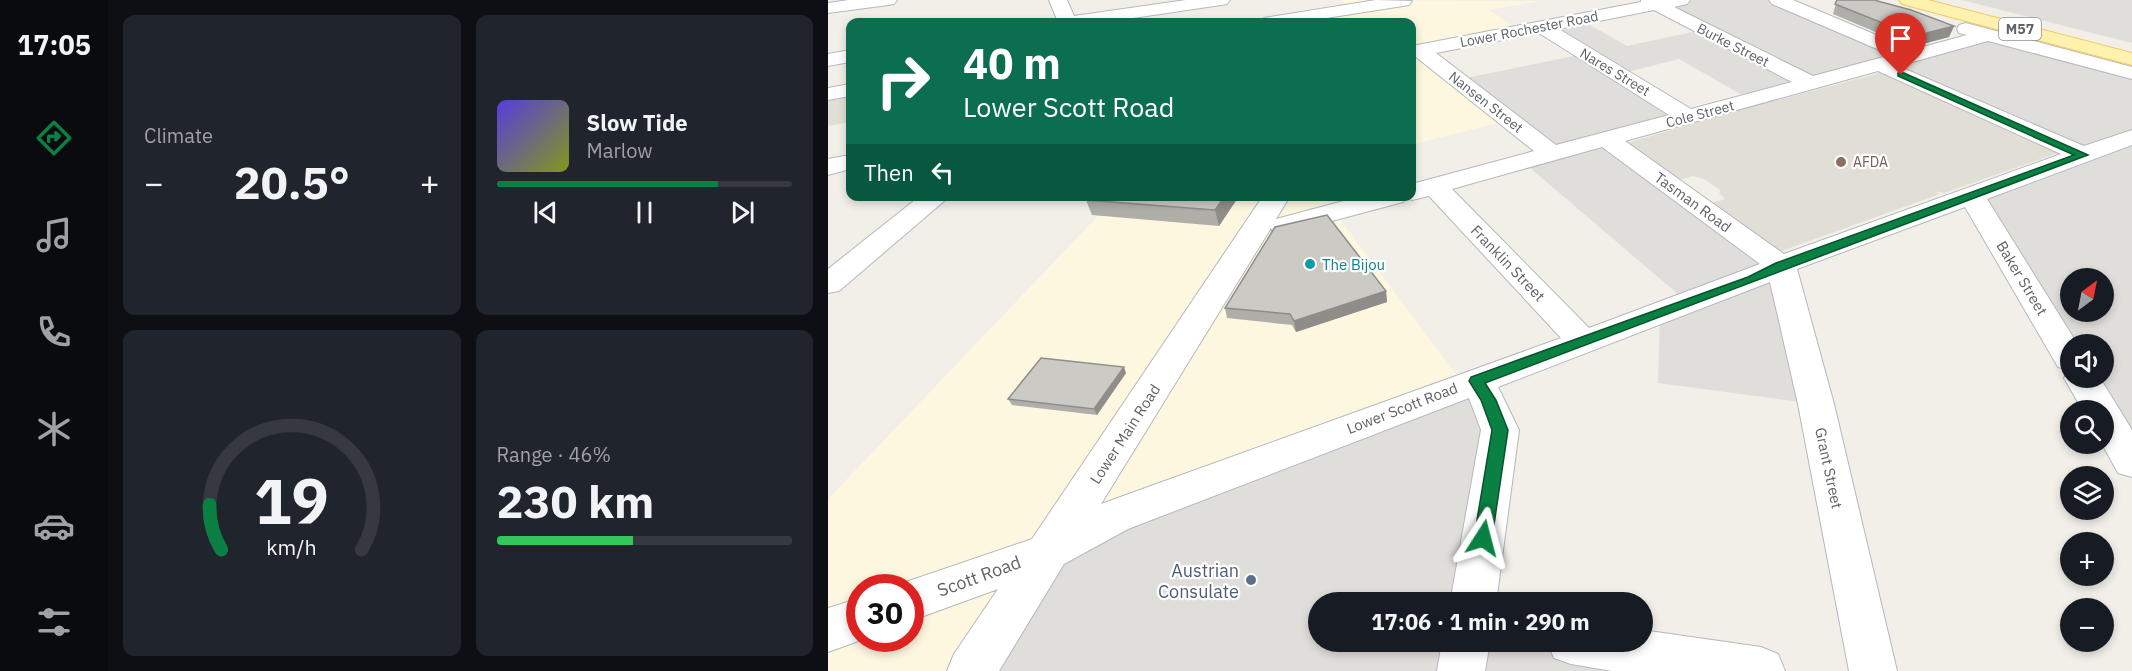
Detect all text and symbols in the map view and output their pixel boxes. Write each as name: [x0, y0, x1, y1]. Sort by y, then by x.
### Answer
street label: Lower Rochester Road: [1458, 7, 1600, 51]
pin: [1875, 13, 1926, 75]
road number: M57: [1999, 18, 2041, 40]
street label: Burke Street: [1694, 19, 1772, 71]
icon: arrive: [1884, 22, 1917, 55]
text: 17:05: [17, 27, 91, 62]
text: 40 m: [963, 36, 1061, 91]
icon: right: [864, 42, 942, 120]
street label: Nares Street: [1577, 44, 1653, 100]
street label: Nansen Street: [1445, 67, 1527, 137]
text: Lower Scott Road: [963, 89, 1174, 124]
street label: Cole Street: [1664, 96, 1736, 132]
text: Slow Tide: [587, 108, 688, 137]
icon: directions: [33, 117, 75, 159]
text: Climate: [144, 122, 213, 149]
text: Marlow: [587, 137, 653, 164]
text: 20.5°: [234, 153, 350, 211]
place label: AFDA: [1853, 153, 1888, 171]
marker: AFDA: [1834, 155, 1848, 169]
icon: left: [926, 156, 959, 189]
text: Then: [864, 158, 914, 187]
text: −: [144, 161, 164, 204]
text: +: [420, 161, 439, 204]
street label: Tasman Road: [1651, 168, 1735, 236]
icon: previous: [529, 196, 562, 229]
icon: pause: [628, 196, 661, 229]
icon: next: [726, 196, 759, 229]
icon: music: [33, 214, 75, 256]
street label: Franklin Street: [1467, 221, 1549, 305]
street label: Baker Street: [1992, 237, 2052, 319]
place label: The Bijou: [1322, 255, 1385, 274]
marker: The Bijou: [1303, 257, 1317, 271]
north arrow: [2060, 268, 2114, 322]
map controls: [2060, 268, 2114, 652]
icon: phone: [33, 311, 75, 353]
button: sound: [2060, 334, 2114, 388]
street label: Lower Scott Road: [1344, 378, 1460, 438]
street label: Lower Main Road: [1086, 381, 1164, 487]
button: search: [2060, 400, 2114, 454]
icon: climate: [33, 408, 75, 450]
street label: Grant Street: [1811, 426, 1847, 510]
text: Range · 46%: [497, 441, 611, 468]
text: 19: [254, 460, 329, 541]
button: layers: [2060, 466, 2114, 520]
text: 230 km: [497, 472, 654, 530]
icon: car: [33, 505, 75, 547]
position arrow: [1451, 506, 1515, 570]
button: +: [2060, 532, 2114, 586]
text: km/h: [267, 533, 317, 561]
street label: Scott Road: [934, 550, 1024, 602]
place label: Austrian Consulate: [1158, 559, 1239, 603]
marker: Austrian Consulate: [1244, 573, 1258, 587]
speed limit sign: 30: [846, 574, 924, 652]
button: −: [2060, 598, 2114, 652]
icon: filters: [33, 601, 75, 643]
text: 17:06 · 1 min · 290 m: [1371, 607, 1590, 636]

